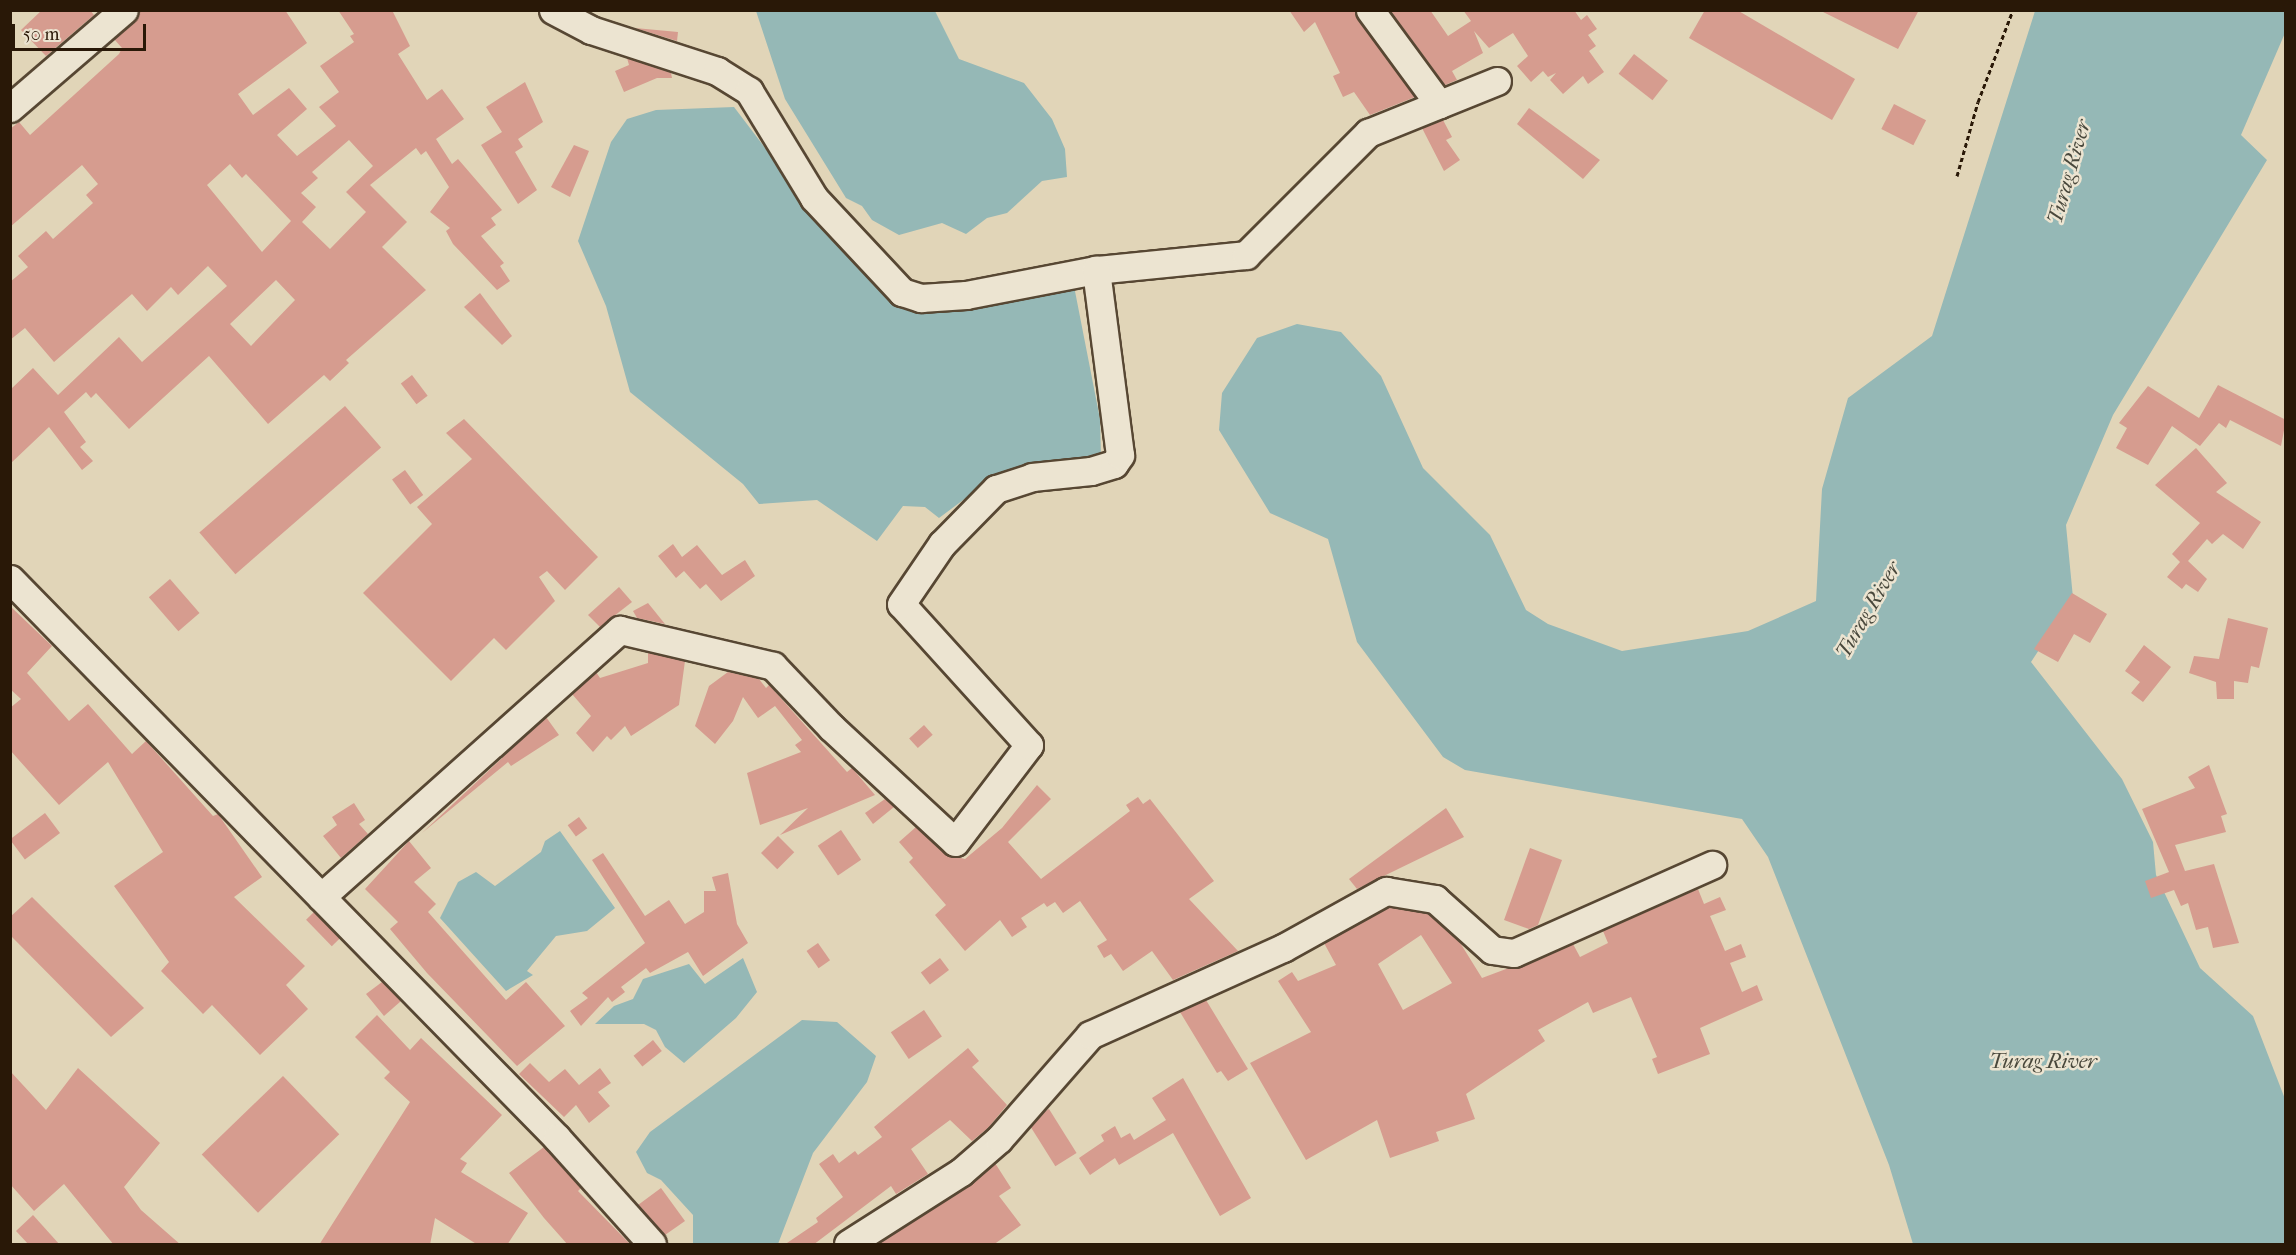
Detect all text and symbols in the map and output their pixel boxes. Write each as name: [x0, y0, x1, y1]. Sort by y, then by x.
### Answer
scale bar: [15, 12, 148, 50]
text: 50 m: [23, 24, 59, 45]
water label: Turag River: [2042, 117, 2096, 227]
water label: Turag River: [1830, 557, 1906, 663]
water label: Turag River: [1989, 1048, 2097, 1074]

